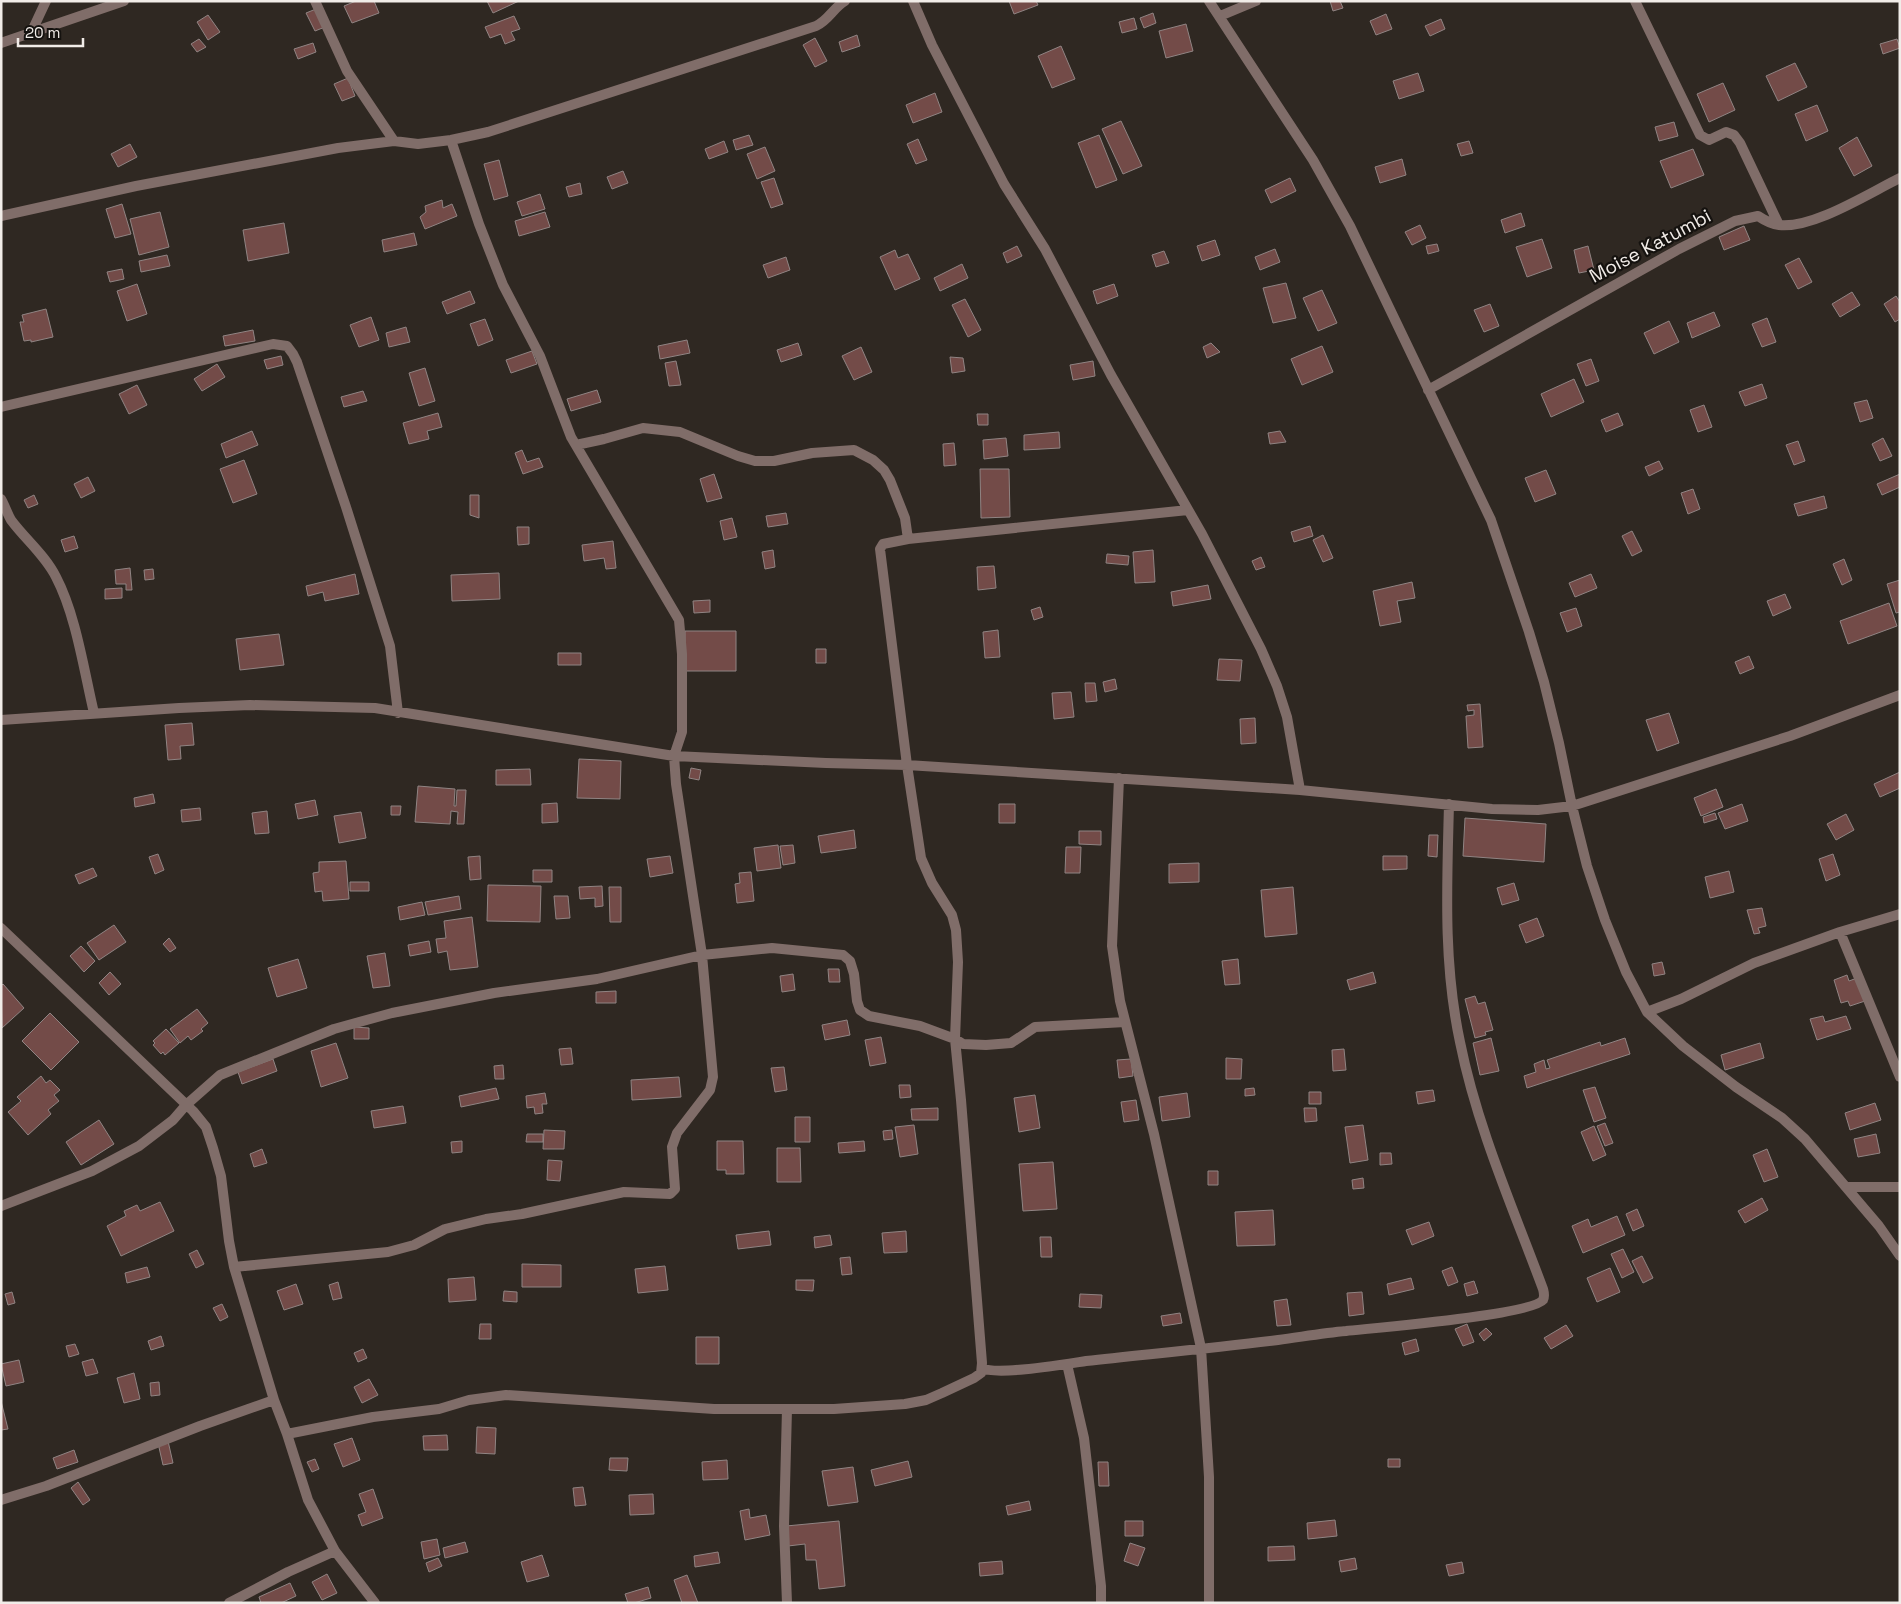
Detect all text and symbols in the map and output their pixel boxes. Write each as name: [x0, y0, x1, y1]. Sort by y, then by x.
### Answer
scale bar: [18, 15, 82, 47]
text: 20 m: [25, 23, 60, 42]
street label: Moise Katumbi: [1585, 203, 1715, 289]

